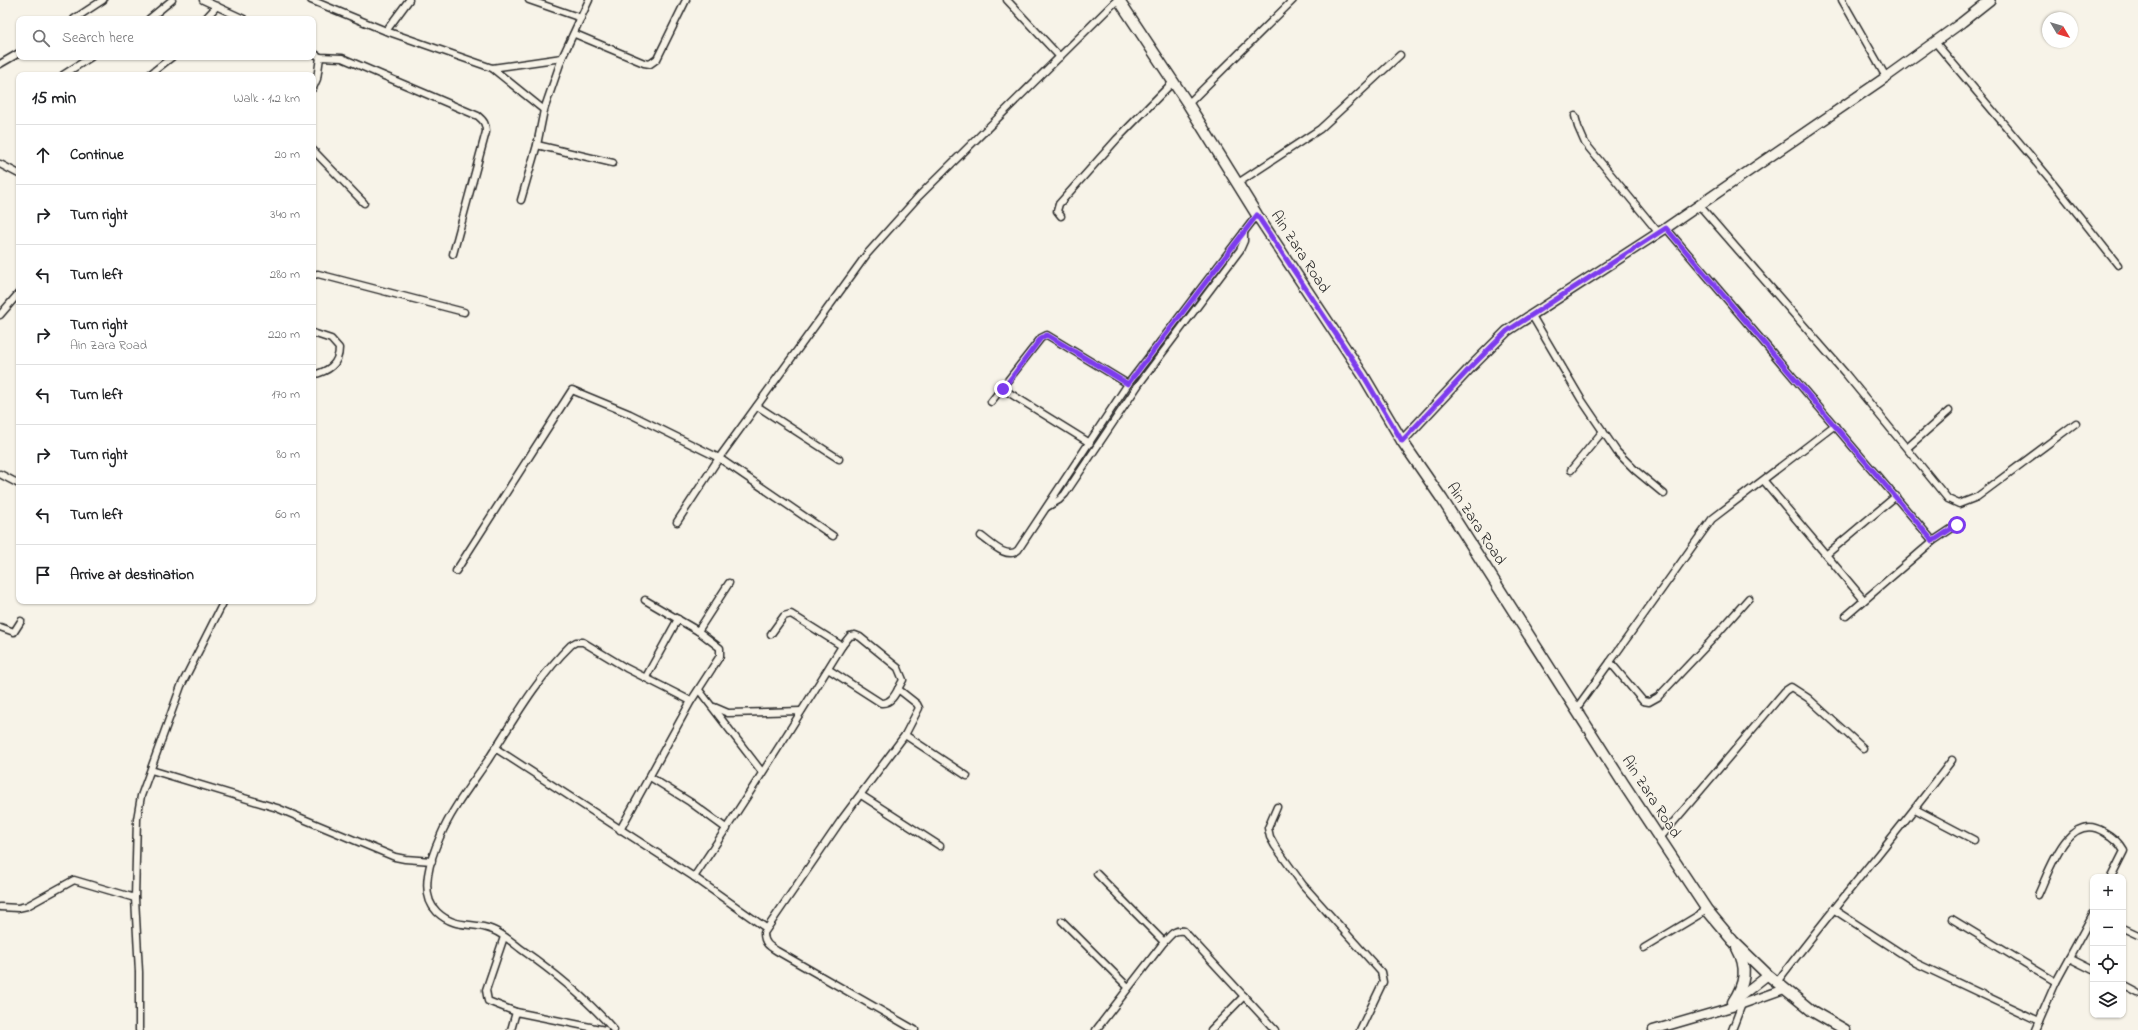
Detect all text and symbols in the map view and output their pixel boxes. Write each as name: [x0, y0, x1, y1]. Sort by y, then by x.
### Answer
north arrow: [2042, 12, 2078, 48]
search box: [16, 16, 316, 60]
icon: search: [30, 27, 52, 49]
text: Search here: [62, 27, 134, 49]
text: 15 min: [32, 86, 76, 111]
text: Walk · 1.2 km: [233, 89, 300, 108]
icon: ahead: [32, 144, 54, 166]
text: Continue: [70, 144, 124, 166]
text: 20 m: [275, 145, 300, 164]
icon: right: [32, 204, 54, 226]
text: Turn right: [70, 204, 128, 226]
text: 340 m: [270, 205, 300, 224]
street label: Ain Zara Road: [1264, 206, 1336, 298]
icon: left: [32, 264, 54, 286]
text: Turn left: [70, 264, 123, 286]
text: 280 m: [270, 265, 300, 284]
text: Turn right: [70, 314, 128, 336]
icon: right: [32, 324, 54, 346]
text: 220 m: [268, 325, 300, 344]
text: Ain Zara Road: [70, 336, 147, 355]
route end: [994, 380, 1012, 398]
icon: left: [32, 384, 54, 406]
text: Turn left: [70, 384, 123, 406]
text: 170 m: [272, 385, 300, 404]
icon: right: [32, 444, 54, 466]
text: Turn right: [70, 444, 128, 466]
text: 80 m: [276, 445, 300, 464]
street label: Ain Zara Road: [1440, 478, 1512, 570]
icon: left: [32, 504, 54, 526]
text: Turn left: [70, 504, 123, 526]
text: 60 m: [275, 505, 300, 524]
route start: [1948, 516, 1966, 534]
icon: arrive: [32, 564, 54, 586]
text: Arrive at destination: [70, 564, 194, 586]
street label: Ain Zara Road: [1615, 751, 1687, 843]
map controls: [2090, 874, 2126, 1018]
button: +: [2090, 874, 2126, 910]
button: −: [2090, 910, 2126, 946]
button: locate: [2090, 946, 2126, 982]
button: layers: [2090, 982, 2126, 1018]

